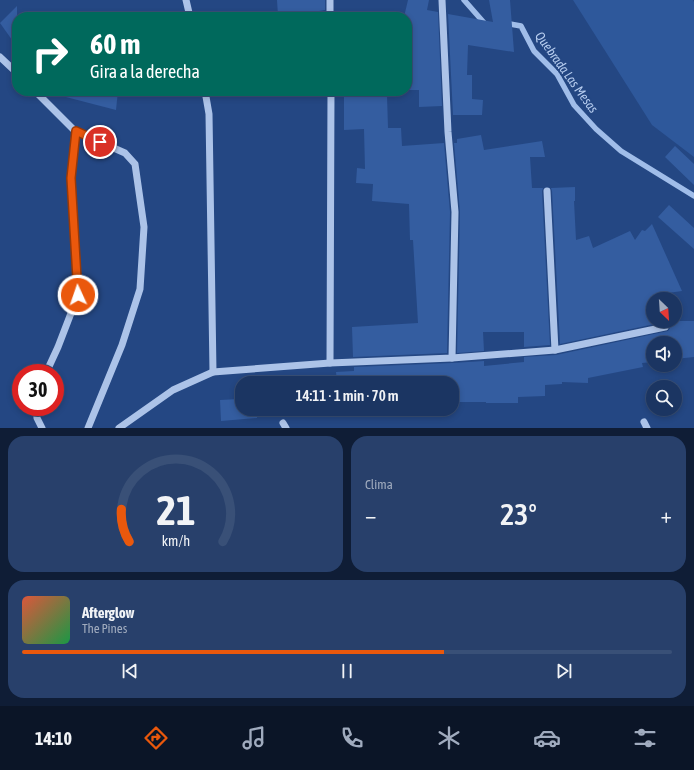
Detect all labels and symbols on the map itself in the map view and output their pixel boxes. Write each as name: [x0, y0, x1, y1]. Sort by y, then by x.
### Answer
water label: Quebrada Las Mesas: [532, 29, 601, 116]
pin: [83, 125, 117, 159]
position arrow: [57, 274, 99, 316]
north arrow: [646, 292, 682, 328]
speed limit sign: 30: [12, 364, 64, 416]

